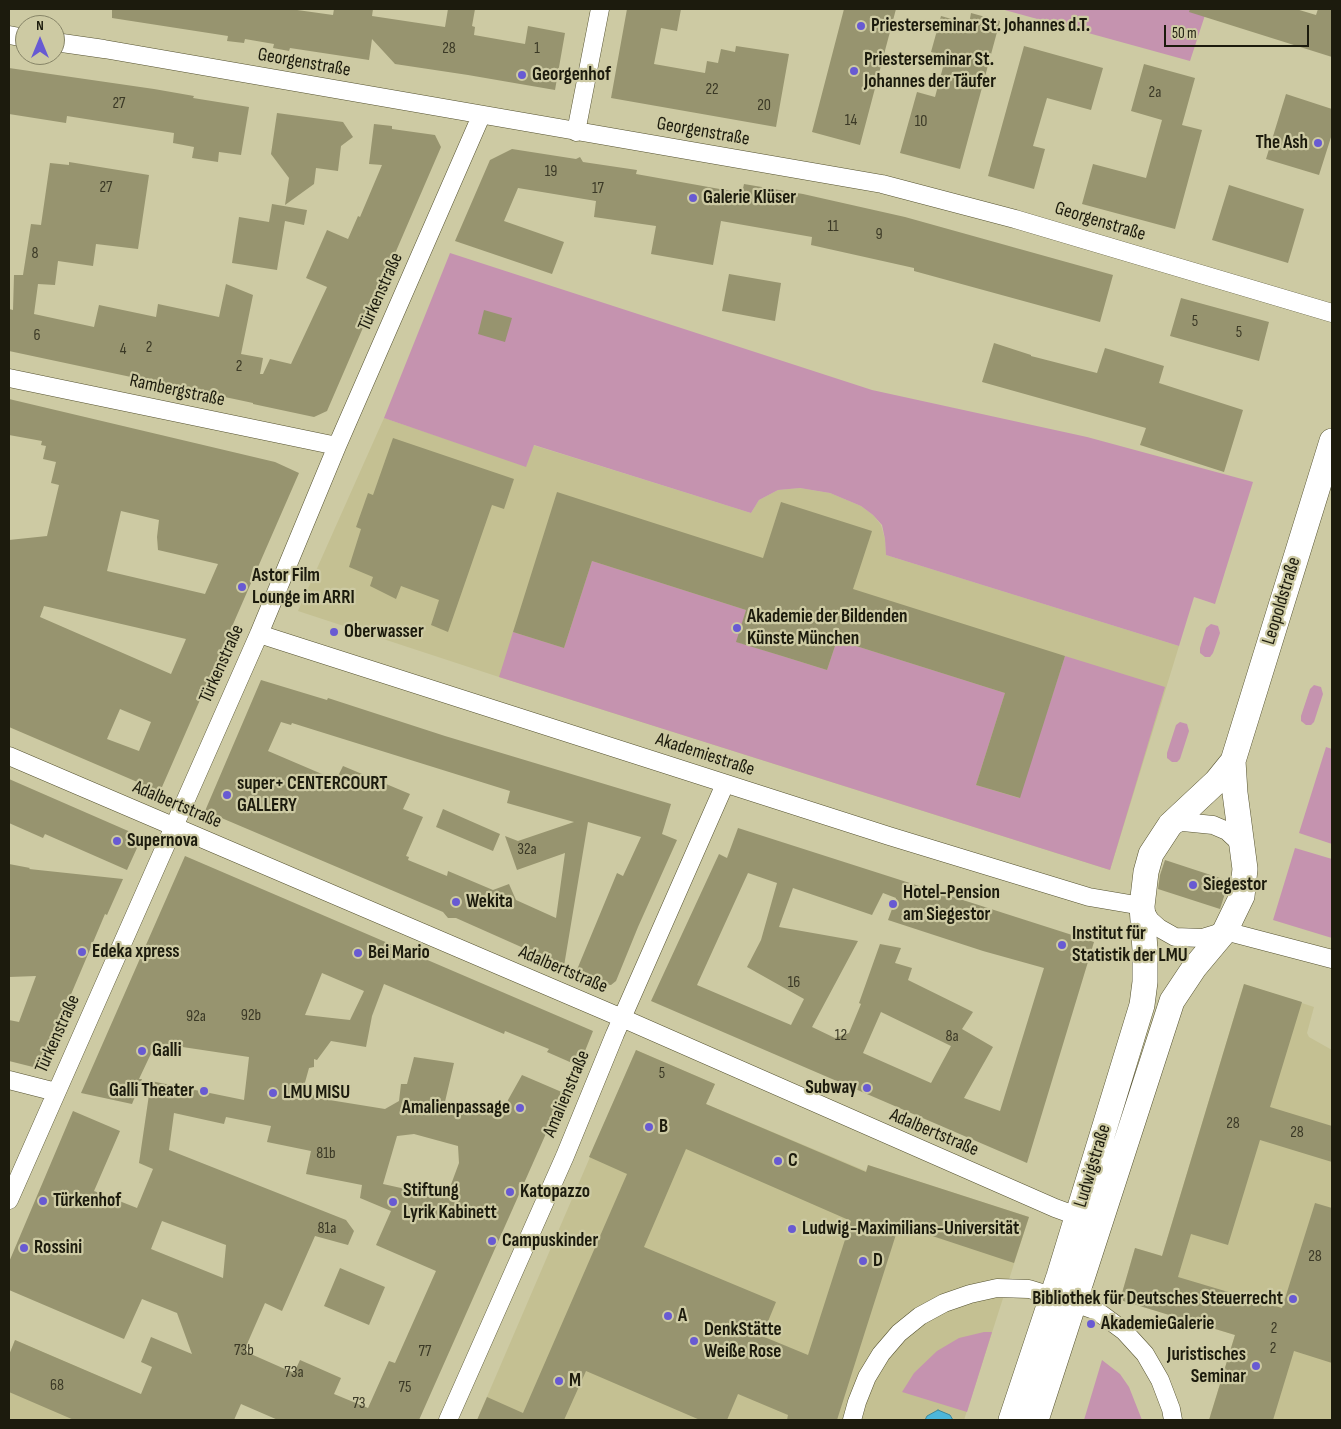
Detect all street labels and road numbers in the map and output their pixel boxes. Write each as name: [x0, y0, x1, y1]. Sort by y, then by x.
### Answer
street label: Georgenstraße: [256, 44, 352, 82]
street label: Georgenstraße: [655, 113, 751, 151]
street label: Georgenstraße: [1052, 197, 1148, 247]
street label: Türkenstraße: [354, 249, 408, 335]
street label: Rambergstraße: [127, 370, 227, 412]
street label: Leopoldstraße: [1258, 555, 1306, 647]
street label: Türkenstraße: [195, 621, 249, 707]
street label: Akademiestraße: [653, 728, 757, 782]
street label: Adalbertstraße: [129, 776, 225, 834]
street label: Adalbertstraße: [515, 941, 611, 999]
street label: Türkenstraße: [31, 991, 85, 1077]
street label: Amalienstraße: [539, 1047, 595, 1141]
street label: Adalbertstraße: [886, 1104, 982, 1162]
street label: Ludwigstraße: [1070, 1122, 1116, 1210]

